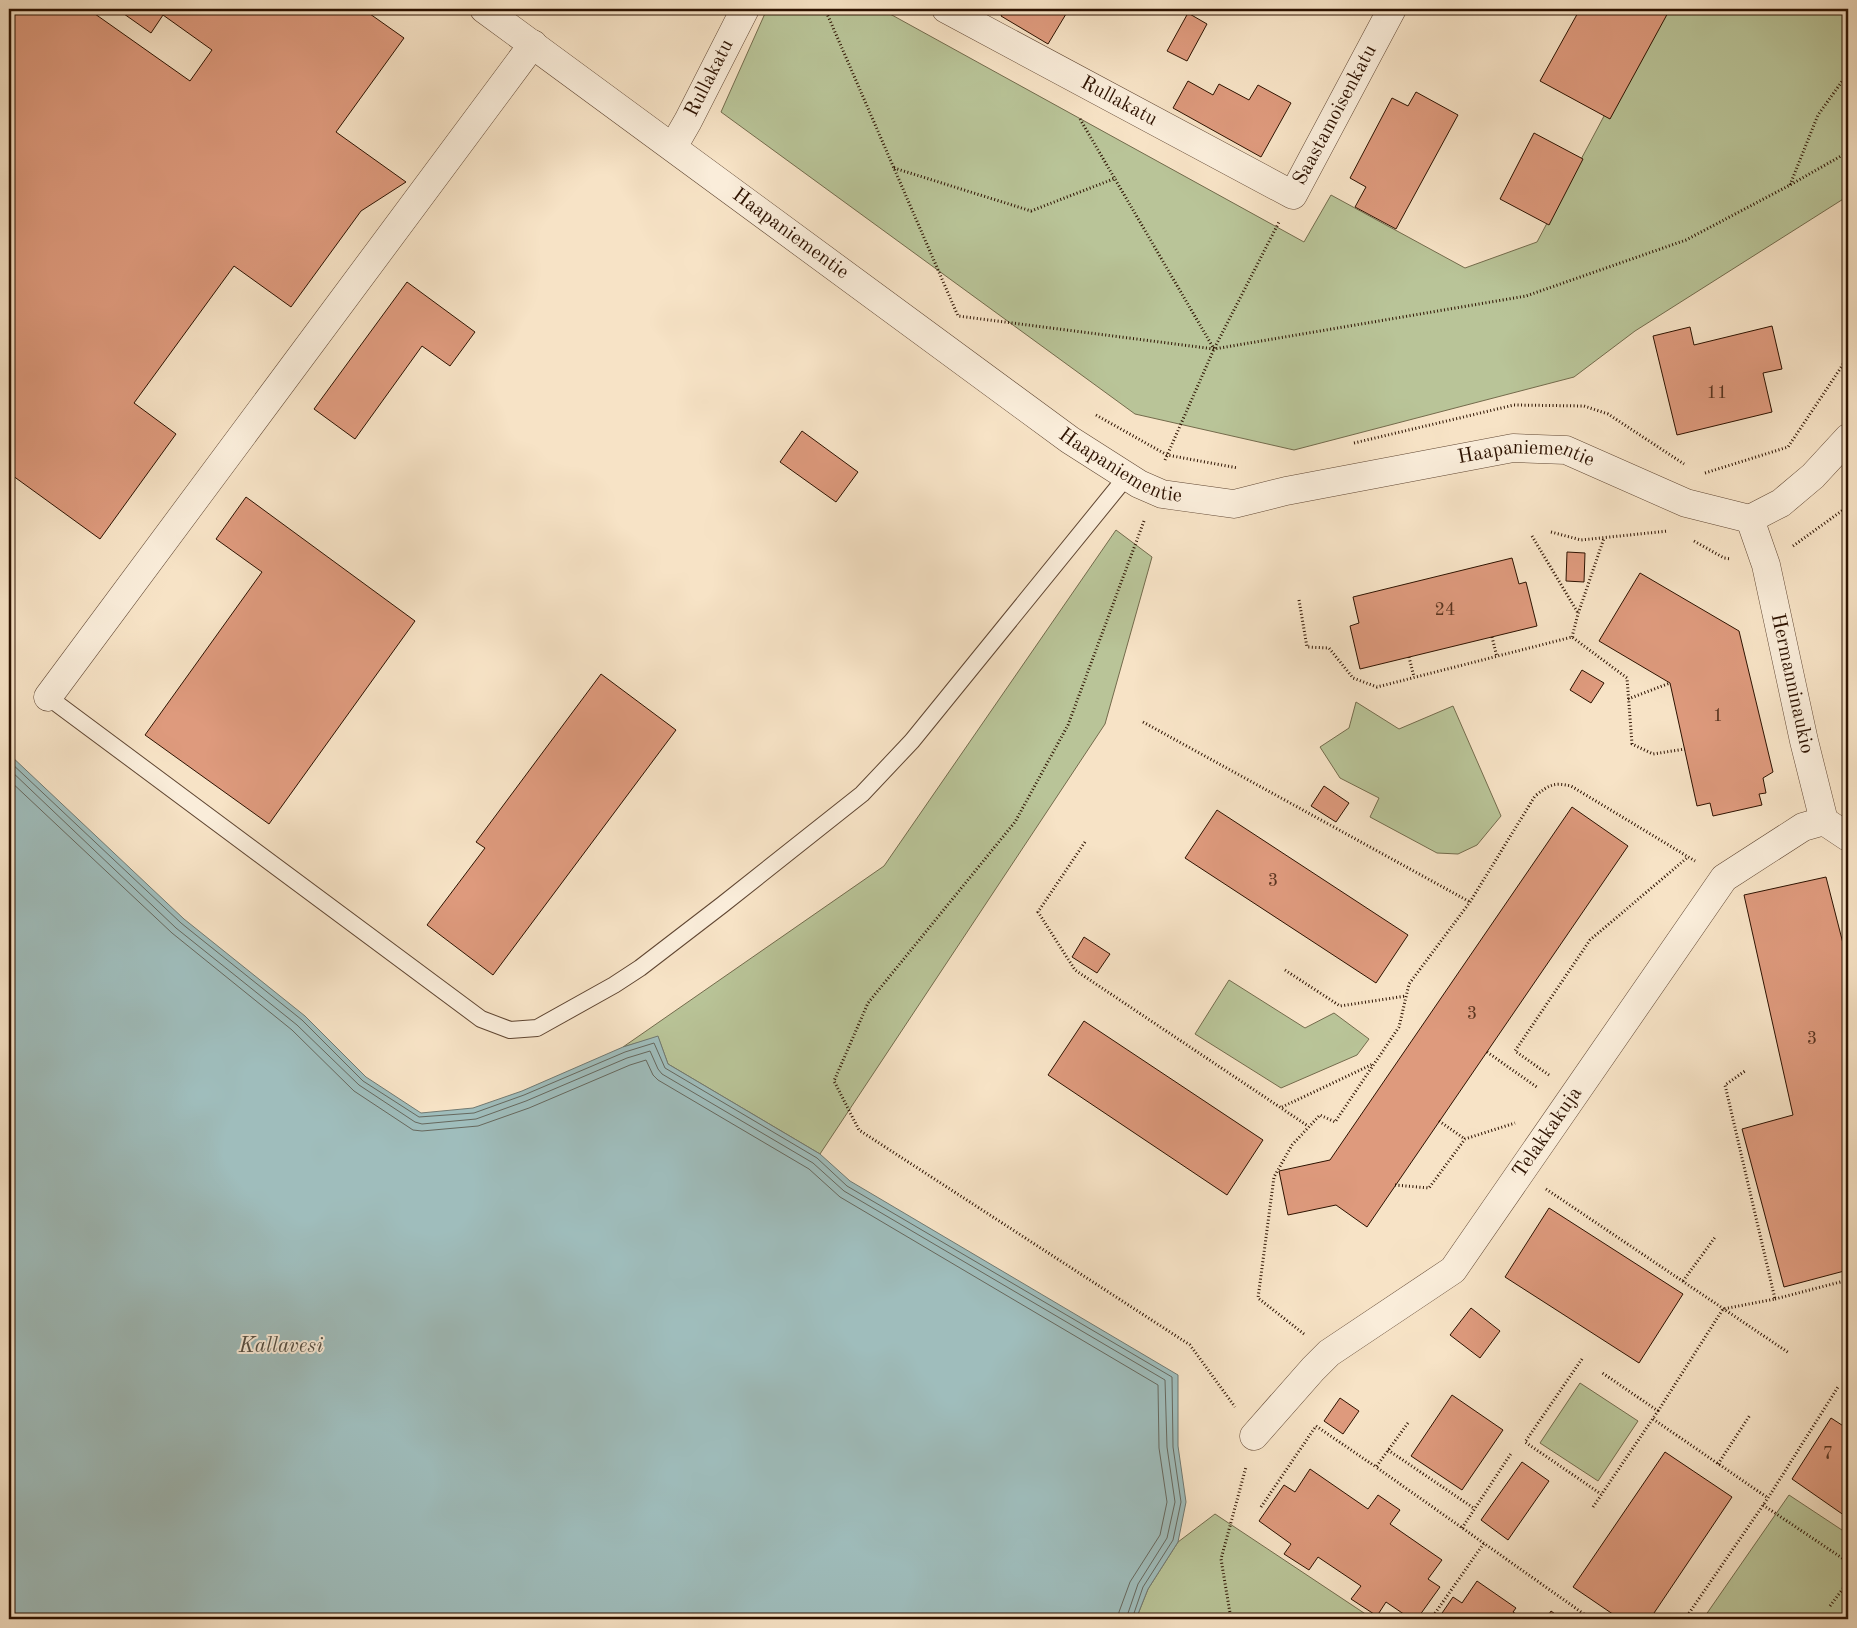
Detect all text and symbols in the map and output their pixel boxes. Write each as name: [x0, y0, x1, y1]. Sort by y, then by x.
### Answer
street label: Rullakatu: [682, 36, 738, 120]
street label: Saastamoisenkatu: [1290, 42, 1381, 189]
street label: Rullakatu: [1077, 73, 1161, 130]
street label: Haapaniementie: [728, 185, 852, 283]
house number: 11: [1707, 384, 1727, 402]
street label: Haapaniementie: [1055, 425, 1183, 507]
street label: Haapaniementie: [1456, 438, 1597, 471]
house number: 24: [1435, 601, 1455, 619]
street label: Hermanninaukio: [1767, 612, 1817, 756]
house number: 1: [1713, 707, 1723, 725]
house number: 3: [1268, 872, 1278, 890]
house number: 3: [1467, 1005, 1477, 1023]
house number: 3: [1807, 1030, 1817, 1048]
street label: Telakkakuja: [1510, 1084, 1586, 1182]
water label: Kallavesi: [238, 1336, 323, 1357]
house number: 7: [1823, 1445, 1833, 1463]

